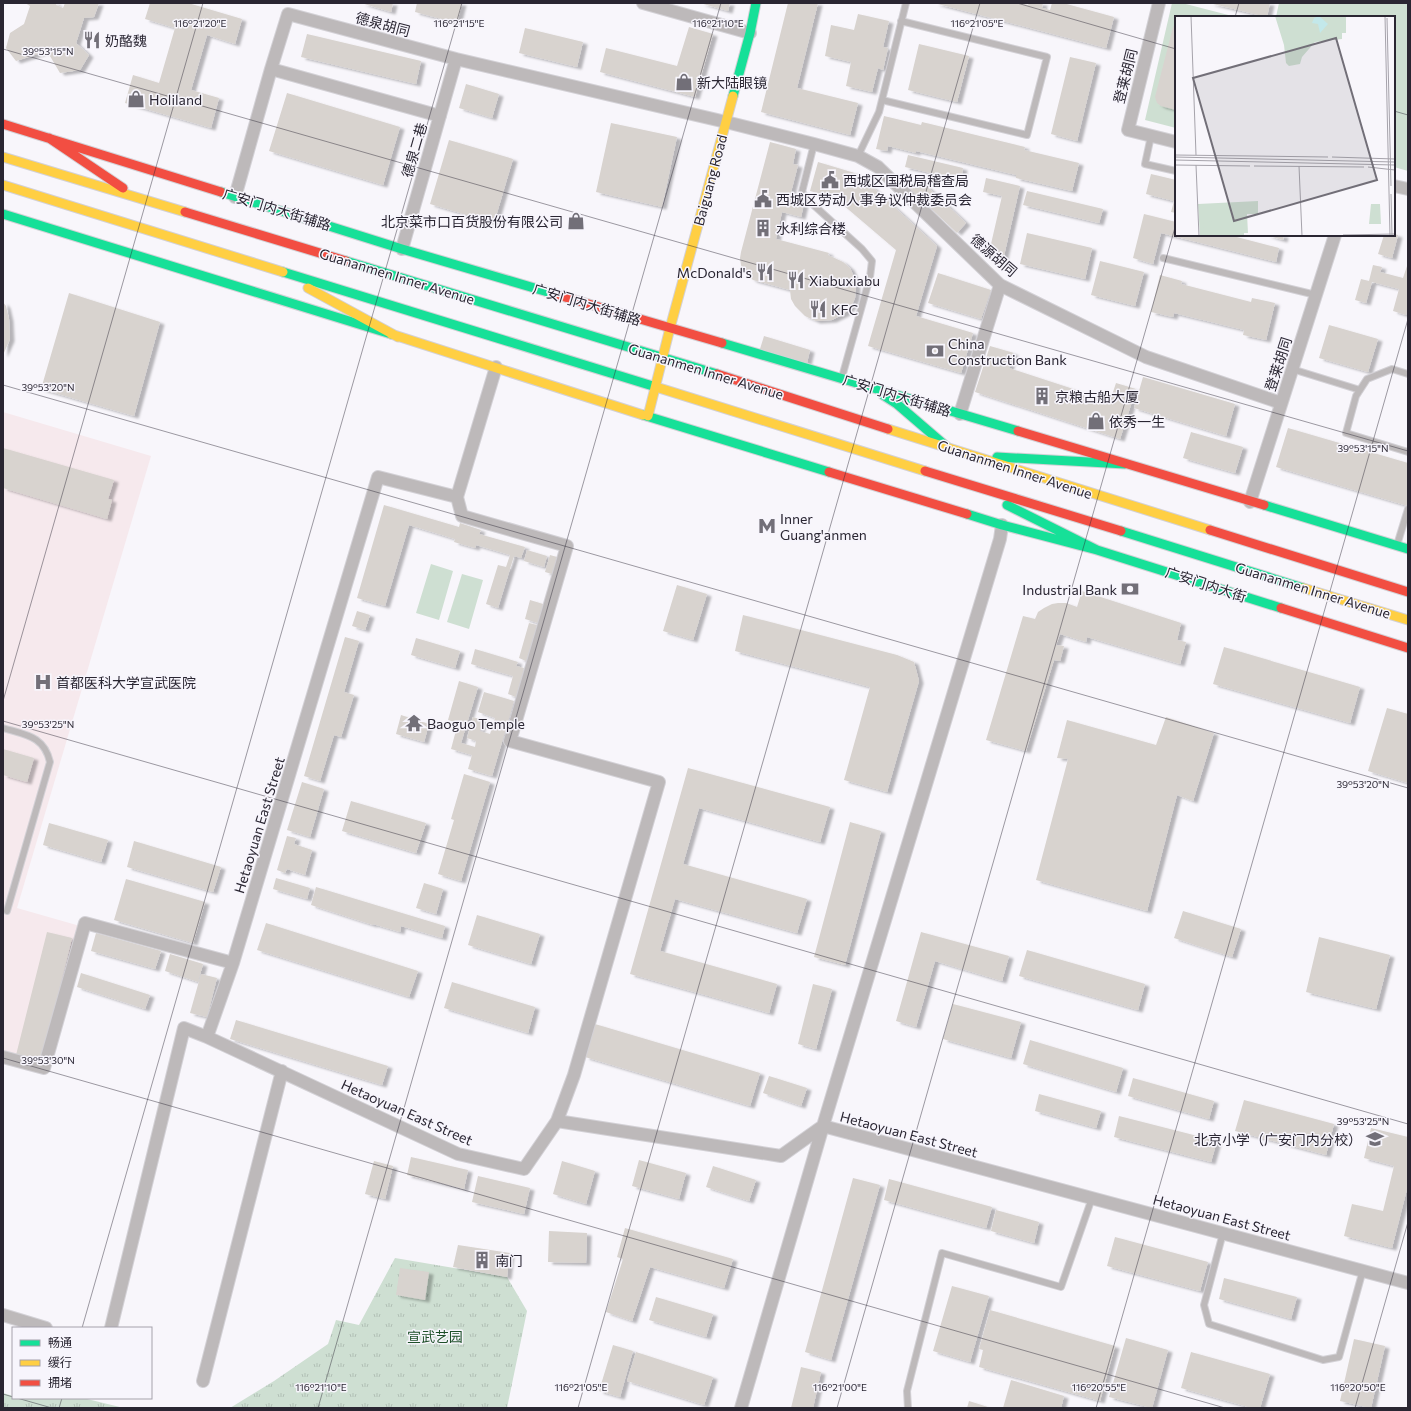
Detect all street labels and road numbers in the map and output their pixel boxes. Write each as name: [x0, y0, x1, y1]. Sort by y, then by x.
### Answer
street label: 德泉胡同: [354, 9, 412, 39]
street label: 登莱胡同: [1110, 47, 1140, 105]
street label: 德泉二巷: [398, 121, 430, 179]
street label: Baiguang Road: [690, 133, 730, 227]
street label: 广安门内大街辅路: [221, 184, 333, 234]
street label: 德源胡同: [967, 230, 1021, 280]
street label: Guananmen Inner Avenue: [317, 244, 477, 308]
street label: 广安门内大街辅路: [531, 279, 643, 329]
street label: 登莱胡同: [1261, 335, 1295, 393]
street label: Guananmen Inner Avenue: [626, 339, 786, 403]
street label: 广安门内大街辅路: [841, 370, 953, 420]
street label: Guananmen Inner Avenue: [936, 436, 1094, 502]
street label: Guananmen Inner Avenue: [1233, 558, 1393, 622]
street label: 广安门内大街: [1163, 563, 1249, 605]
street label: Hetaoyuan East Street: [230, 754, 288, 895]
street label: Hetaoyuan East Street: [339, 1075, 476, 1149]
street label: Hetaoyuan East Street: [838, 1107, 980, 1161]
street label: Hetaoyuan East Street: [1151, 1190, 1293, 1244]

